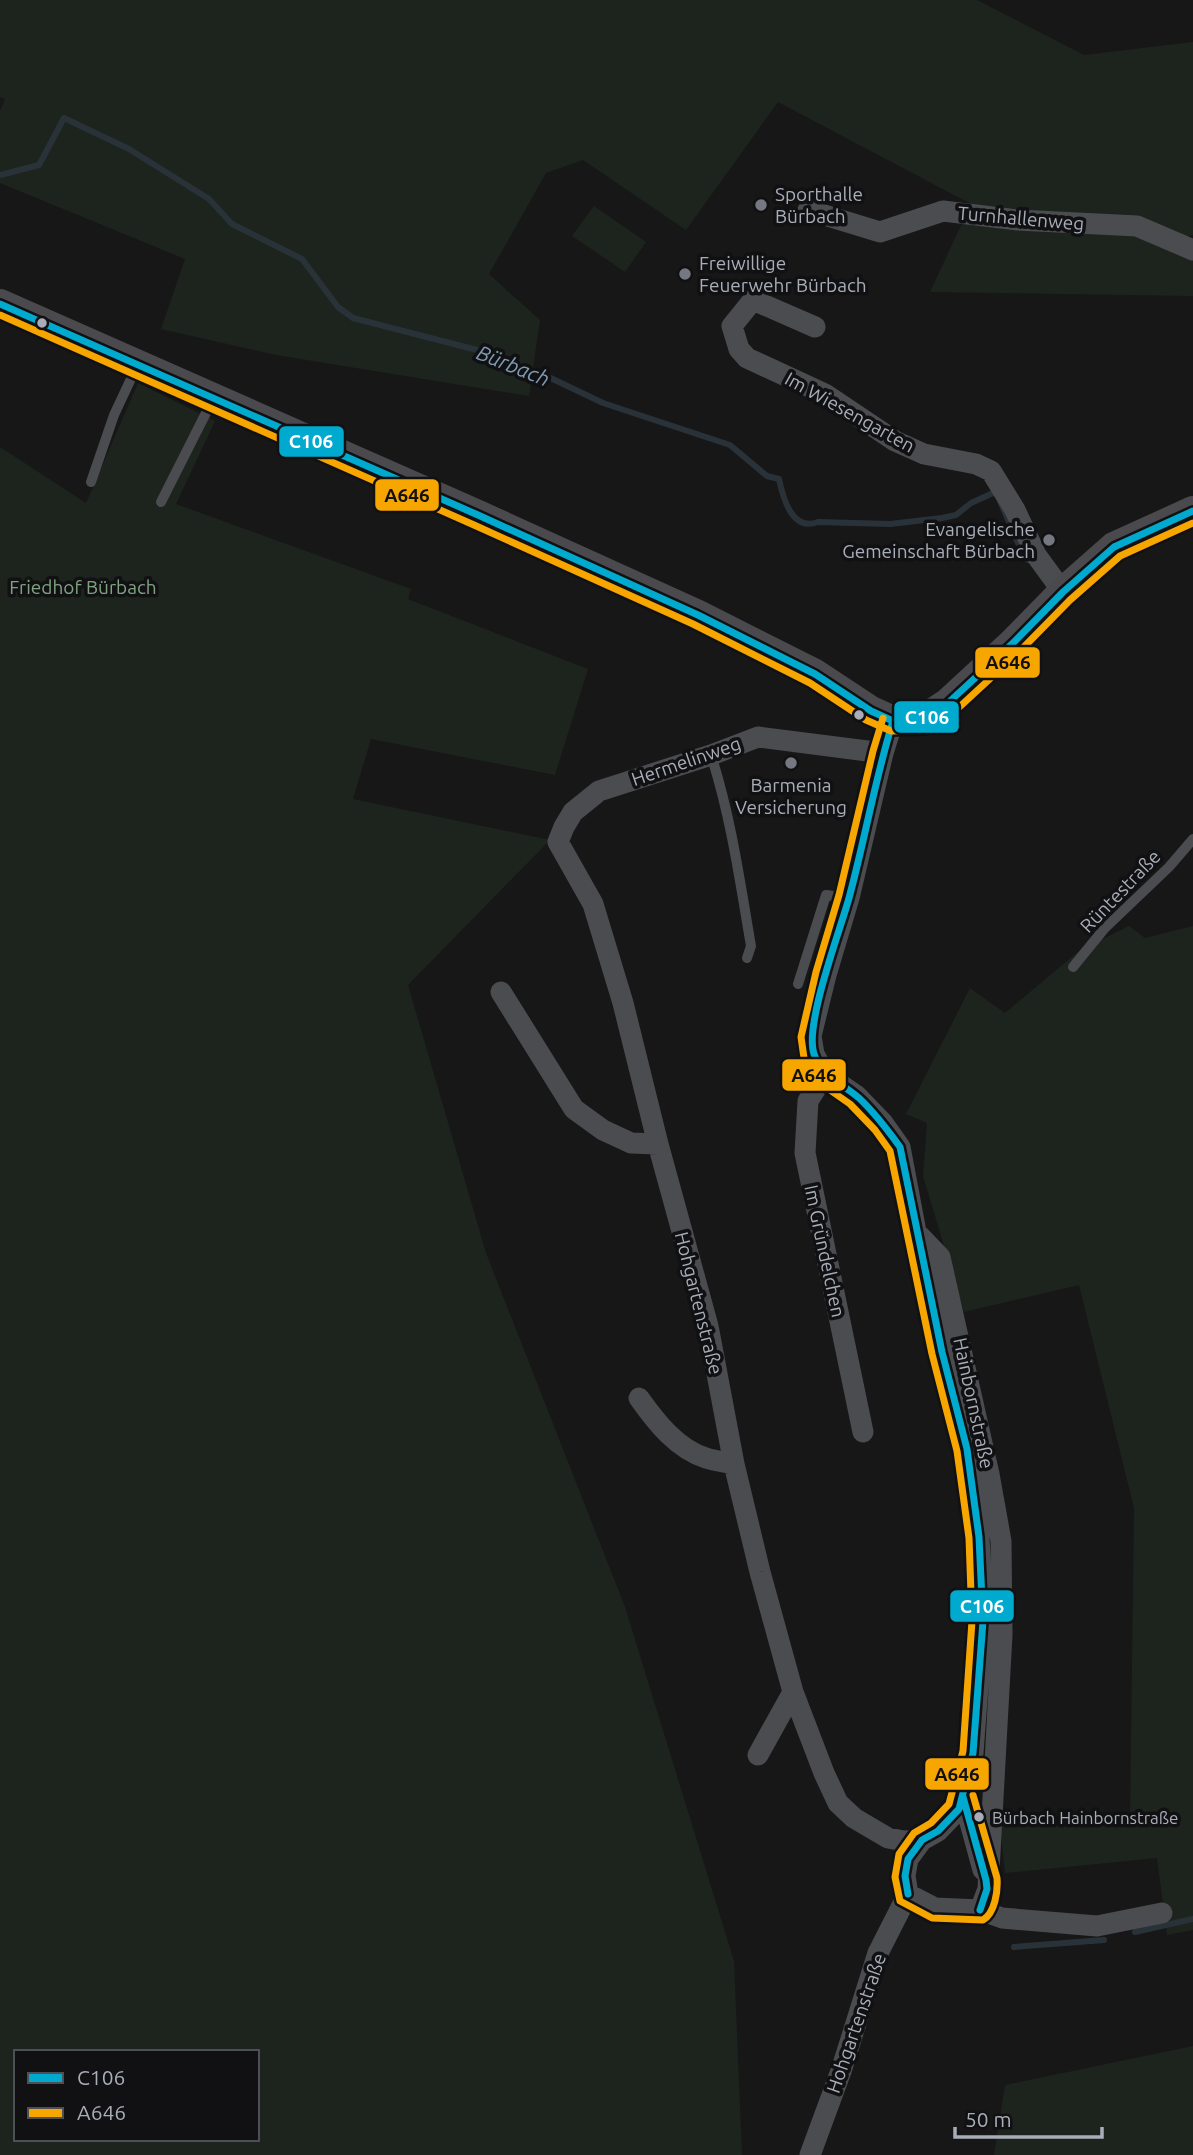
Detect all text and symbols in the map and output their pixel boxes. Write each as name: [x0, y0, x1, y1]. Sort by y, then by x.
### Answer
place label: Sporthalle Bürbach: [775, 183, 863, 227]
marker: Sporthalle Bürbach: [753, 197, 769, 213]
street label: Turnhallenweg: [957, 202, 1085, 234]
place label: Freiwillige Feuerwehr Bürbach: [699, 252, 867, 296]
marker: Freiwillige Feuerwehr Bürbach: [677, 266, 693, 282]
unlabelled marker: [35, 316, 49, 330]
water label: Bürbach: [473, 340, 553, 391]
street label: Im Wiesengarten: [781, 367, 919, 457]
line badge: C106: [278, 425, 345, 458]
text: C106: [289, 430, 333, 452]
line badge: A646: [374, 478, 440, 512]
text: A646: [384, 484, 430, 506]
place label: Evangelische Gemeinschaft Bürbach: [842, 518, 1035, 562]
marker: Evangelische Gemeinschaft Bürbach: [1041, 532, 1057, 548]
park label: Friedhof Bürbach: [9, 576, 157, 598]
line badge: A646: [974, 646, 1041, 679]
text: A646: [985, 651, 1031, 673]
line badge: C106: [893, 700, 960, 734]
text: C106: [905, 706, 949, 728]
unlabelled marker: [852, 708, 866, 722]
street label: Hermelinweg: [628, 732, 744, 790]
marker: Barmenia Versicherung: [783, 755, 799, 771]
place label: Barmenia Versicherung: [735, 774, 847, 818]
street label: Rüntestraße: [1075, 845, 1165, 937]
line badge: A646: [781, 1058, 847, 1092]
text: A646: [791, 1064, 837, 1086]
street label: Im Gründelchen: [800, 1183, 850, 1319]
street label: Hohgartenstraße: [671, 1229, 727, 1377]
street label: Hainbornstraße: [949, 1335, 999, 1471]
line badge: C106: [949, 1589, 1015, 1623]
text: C106: [960, 1595, 1004, 1617]
line badge: A646: [924, 1757, 990, 1791]
text: A646: [934, 1763, 980, 1785]
place label: Bürbach Hainbornstraße: [992, 1808, 1178, 1827]
marker: Bürbach Hainbornstraße: [972, 1810, 986, 1824]
street label: Hohgartenstraße: [822, 1950, 890, 2096]
legend: [14, 2050, 259, 2141]
text: C106: [77, 2065, 125, 2089]
scale bar: [955, 2096, 1102, 2140]
text: A646: [77, 2100, 126, 2124]
text: 50 m: [965, 2107, 1012, 2131]

